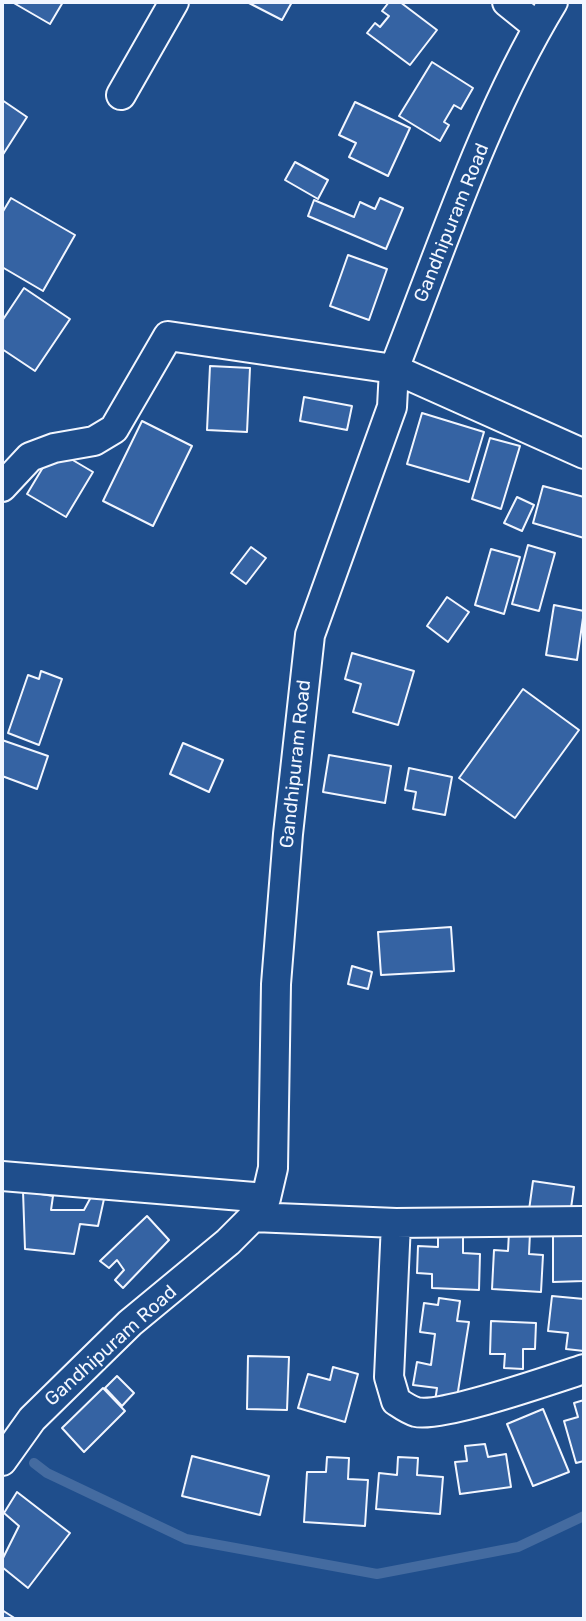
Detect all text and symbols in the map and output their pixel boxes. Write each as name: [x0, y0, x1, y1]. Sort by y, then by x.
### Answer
street label: Gandhipuram Road: [410, 140, 494, 306]
street label: Gandhipuram Road: [276, 679, 316, 849]
street label: Gandhipuram Road: [40, 1281, 182, 1411]

